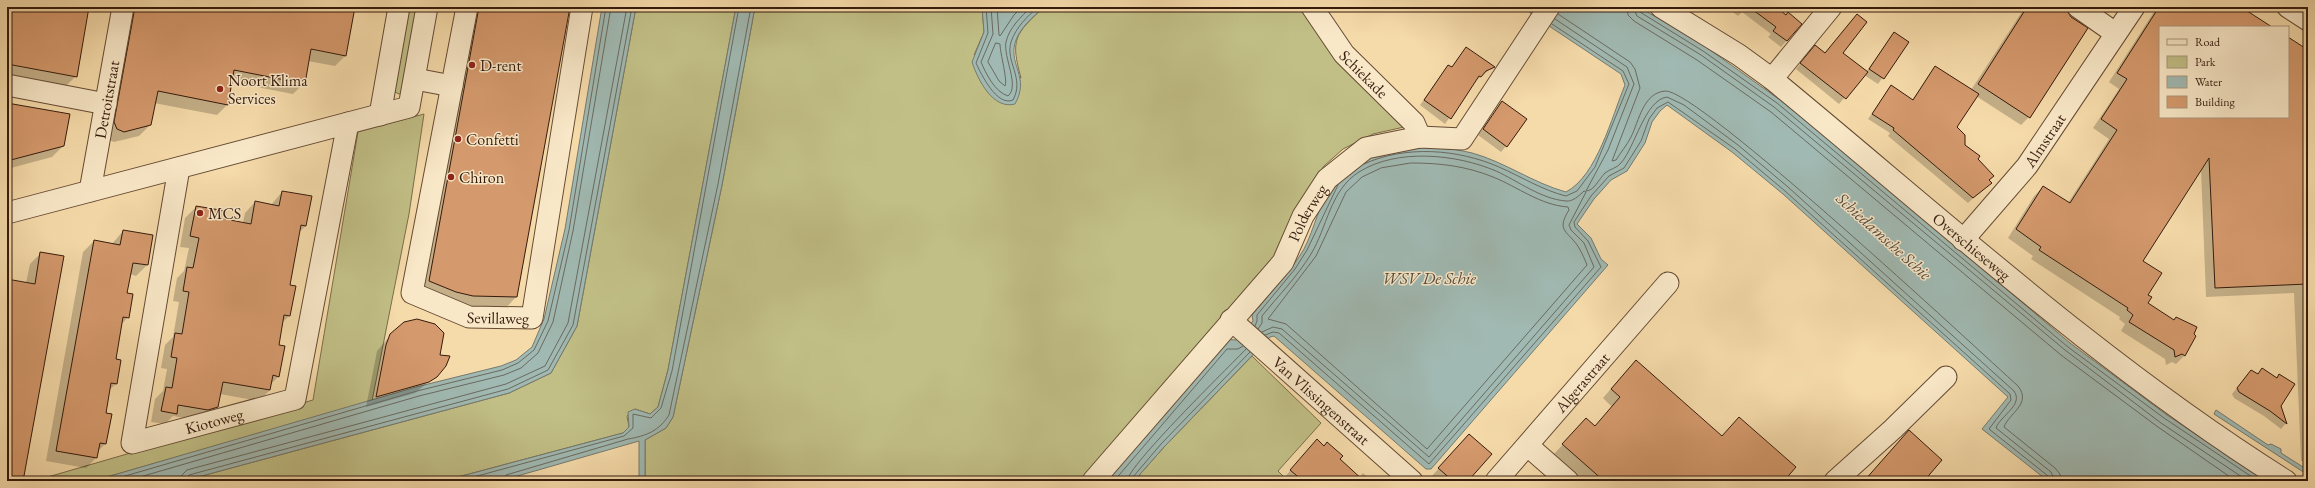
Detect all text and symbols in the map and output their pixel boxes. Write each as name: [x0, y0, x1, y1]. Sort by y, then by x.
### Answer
legend: [2159, 26, 2289, 118]
text: Road: [2195, 34, 2221, 50]
street label: Schiekade: [1335, 45, 1393, 103]
text: Park: [2195, 54, 2216, 70]
place label: D-rent: [480, 55, 522, 76]
street label: Detroitstraat: [89, 59, 124, 140]
marker: D-rent: [467, 60, 477, 70]
place label: Noort Klima Services: [228, 70, 308, 109]
text: Water: [2195, 74, 2222, 90]
marker: Noort Klima Services: [215, 84, 225, 94]
text: Building: [2195, 94, 2236, 110]
street label: Almstraat: [2018, 109, 2070, 172]
place label: Confetti: [466, 129, 519, 150]
marker: Confetti: [453, 134, 463, 144]
place label: Chiron: [459, 167, 505, 188]
marker: Chiron: [446, 172, 456, 182]
street label: Polderweg: [1283, 179, 1332, 245]
water label: Schiedamsche Schie: [1831, 187, 1936, 285]
place label: MCS: [208, 203, 241, 224]
marker: MCS: [195, 208, 205, 218]
street label: Overschieseweg: [1928, 208, 2016, 286]
water label: WSV De Schie: [1382, 267, 1476, 289]
street label: Sevillaweg: [467, 306, 530, 328]
street label: Algerastraat: [1549, 348, 1614, 417]
street label: Van Vlissingenstraat: [1268, 352, 1375, 449]
street label: Kiotoweg: [183, 403, 246, 439]

